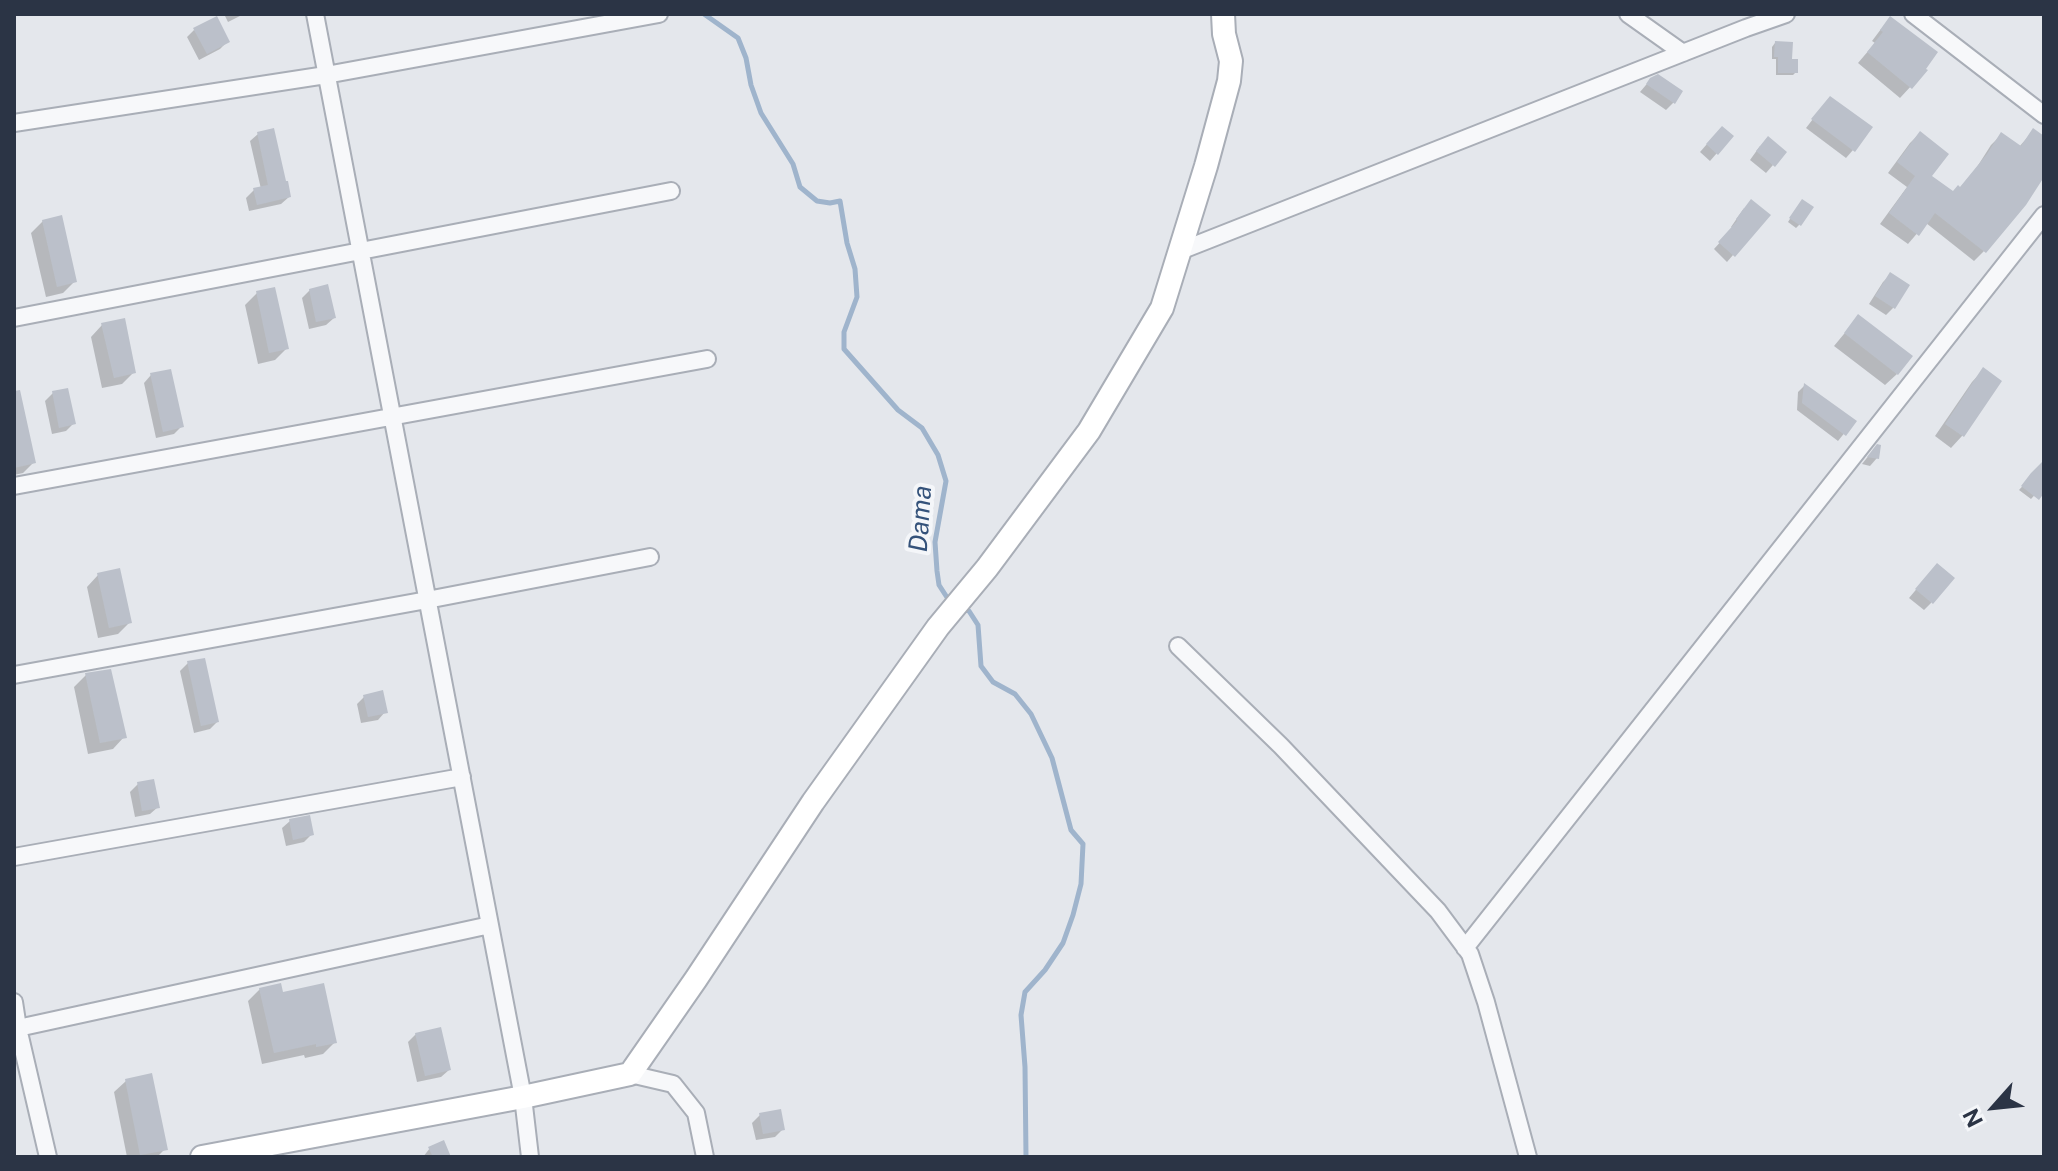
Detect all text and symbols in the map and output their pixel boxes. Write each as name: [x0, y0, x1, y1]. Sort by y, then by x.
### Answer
water label: Dama: [903, 485, 939, 553]
north arrow: [1954, 1067, 2034, 1147]
text: N: [1957, 1104, 1988, 1131]

